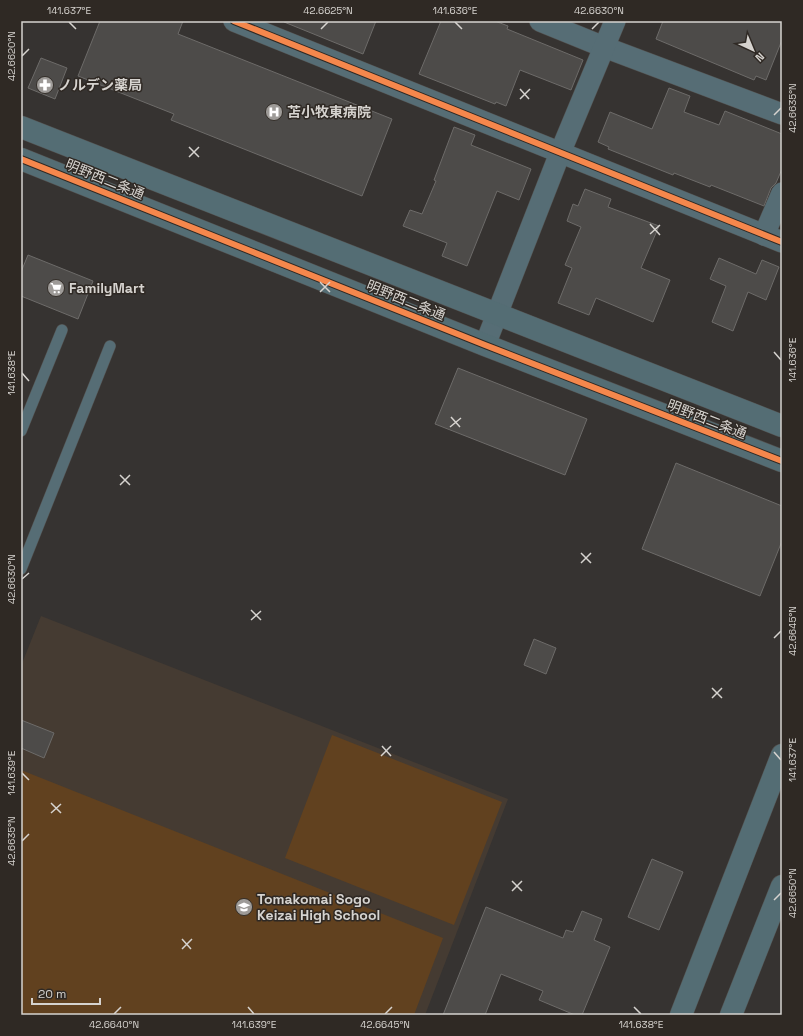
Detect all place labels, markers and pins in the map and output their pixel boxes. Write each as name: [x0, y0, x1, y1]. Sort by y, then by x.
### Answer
pharmacy icon: ノルデン薬局: [35, 75, 55, 95]
place label: ノルデン薬局: [58, 76, 142, 94]
hospital icon: 苫小牧東病院: [264, 102, 284, 122]
place label: 苫小牧東病院: [287, 103, 371, 121]
supermarket icon: FamilyMart: [46, 278, 66, 298]
place label: FamilyMart: [69, 279, 145, 297]
place label: Tomakomai Sogo Keizai High School: [257, 890, 380, 924]
school or university icon: Tomakomai Sogo Keizai High School: [234, 897, 254, 917]

